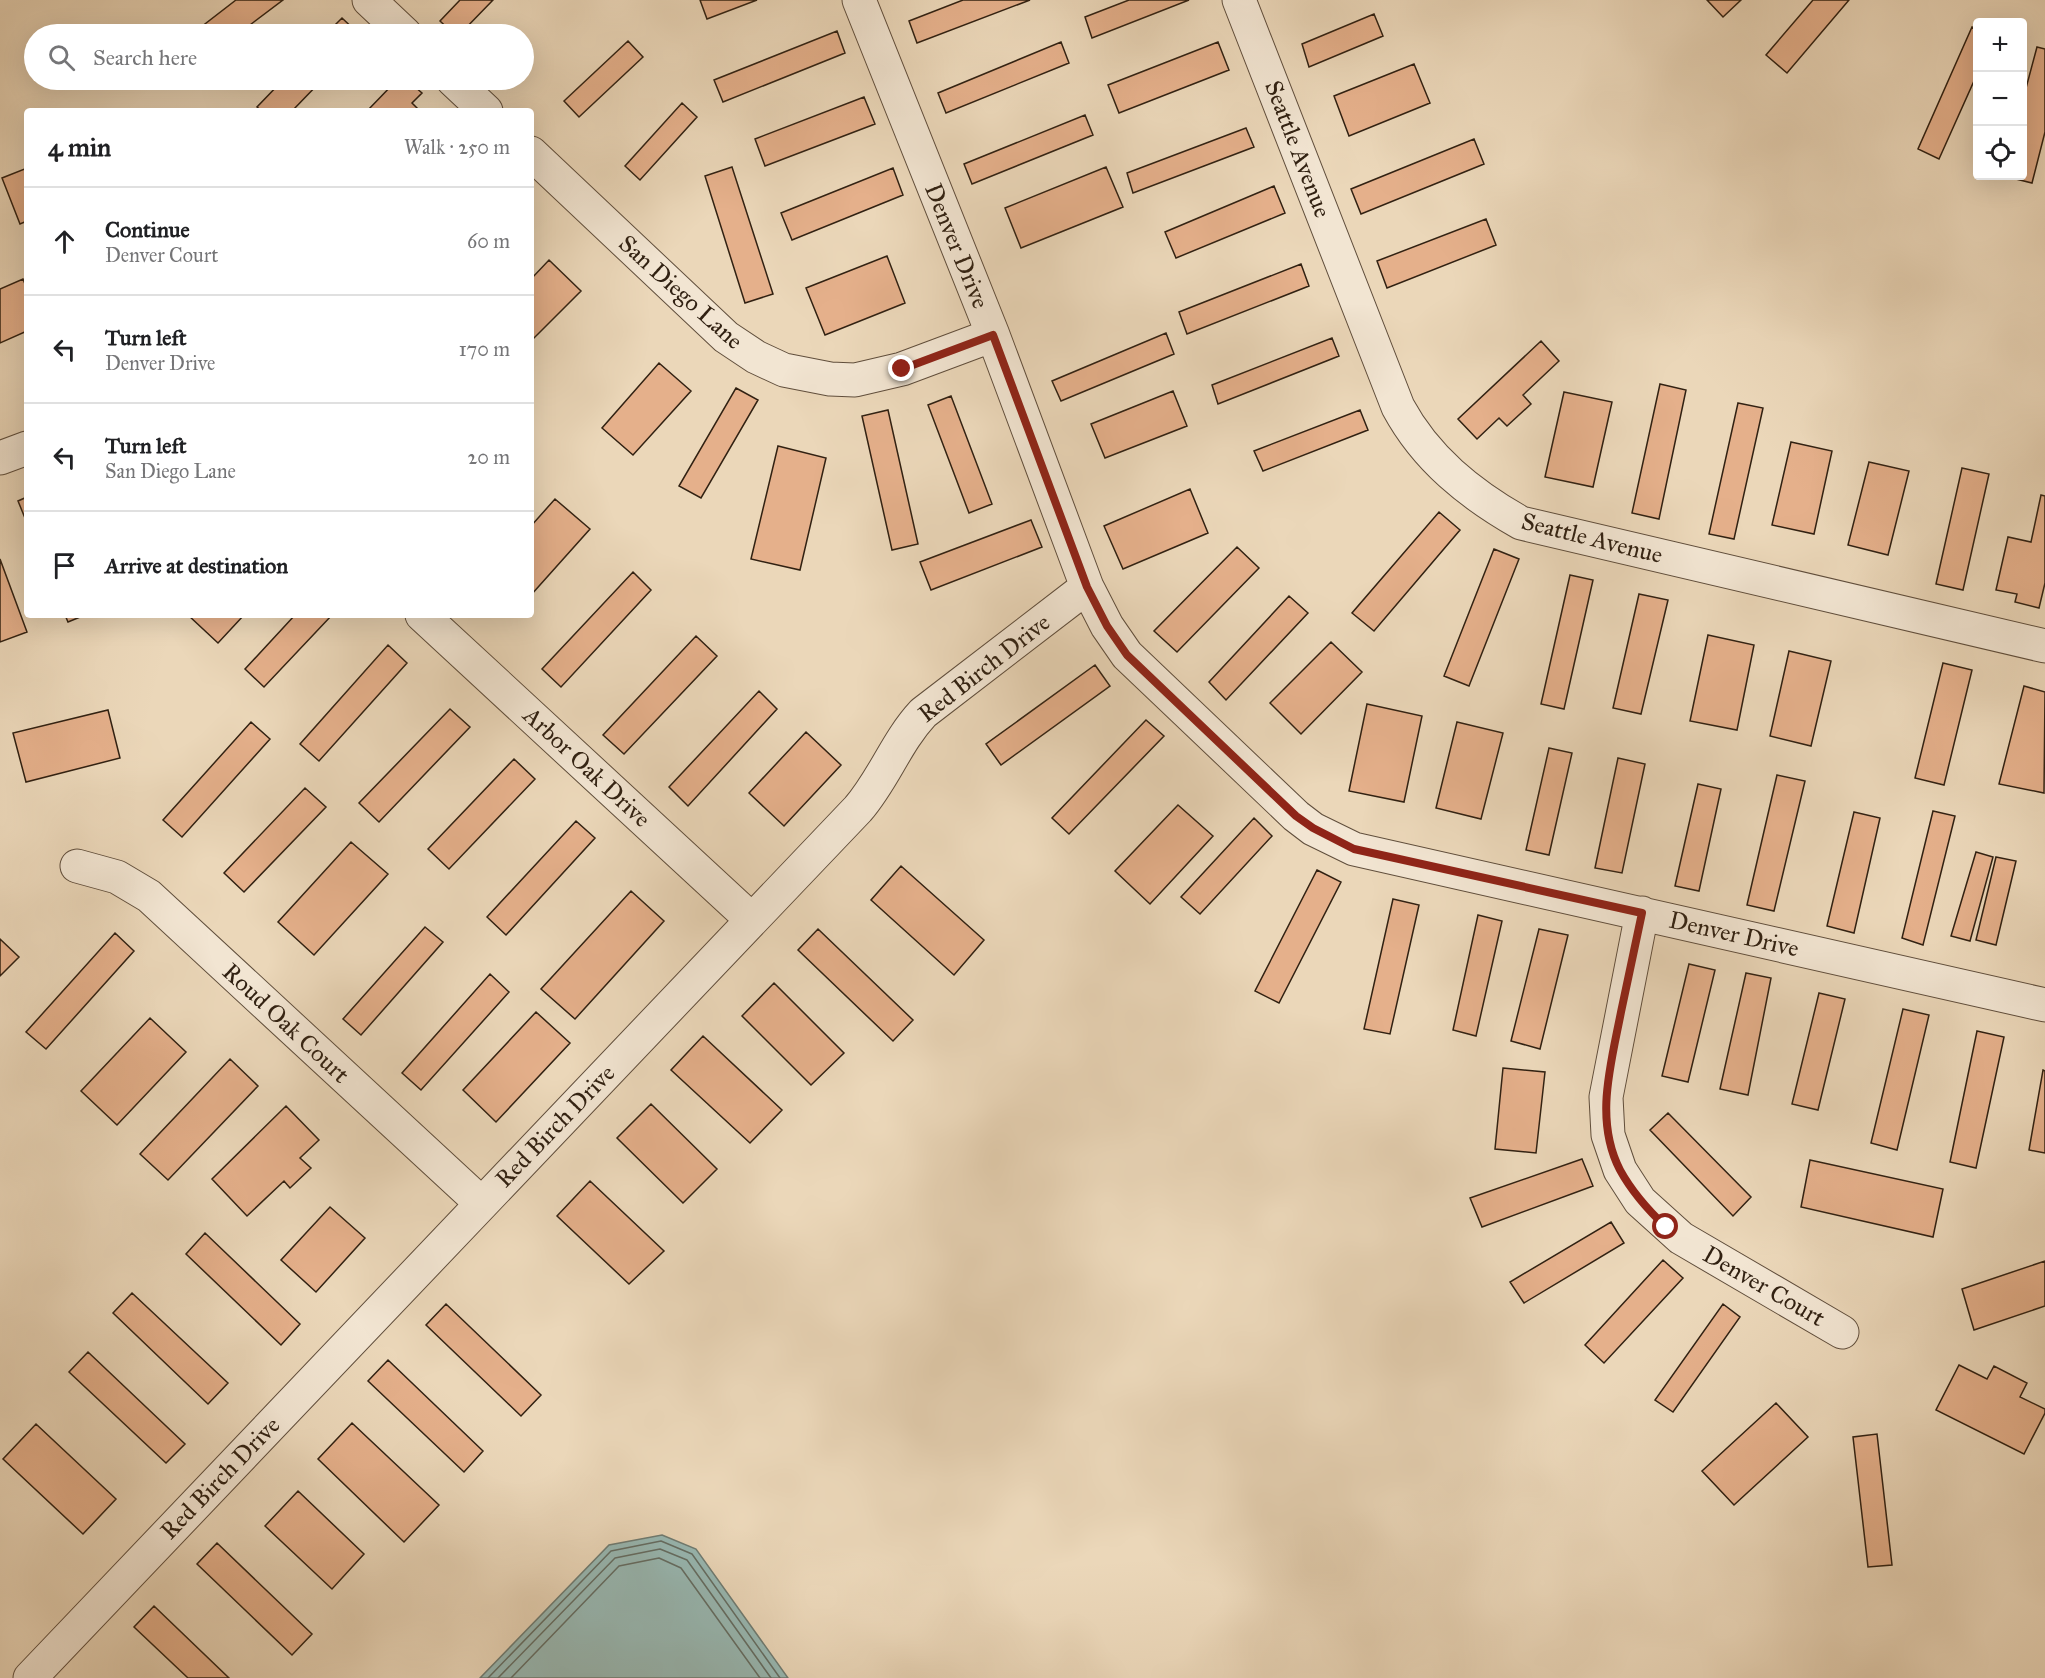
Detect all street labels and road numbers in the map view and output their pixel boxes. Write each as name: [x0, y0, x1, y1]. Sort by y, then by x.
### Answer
street label: Seattle Avenue: [1258, 76, 1338, 222]
street label: Denver Drive: [918, 179, 996, 313]
street label: San Diego Lane: [613, 228, 749, 356]
street label: Seattle Avenue: [1518, 506, 1666, 570]
street label: Red Birch Drive: [912, 607, 1056, 729]
street label: Arbor Oak Drive: [516, 700, 657, 834]
street label: Denver Drive: [1666, 904, 1802, 964]
street label: Roud Oak Court: [216, 957, 356, 1090]
street label: Red Birch Drive: [489, 1058, 621, 1194]
street label: Denver Court: [1698, 1239, 1831, 1333]
street label: Red Birch Drive: [154, 1410, 286, 1546]

